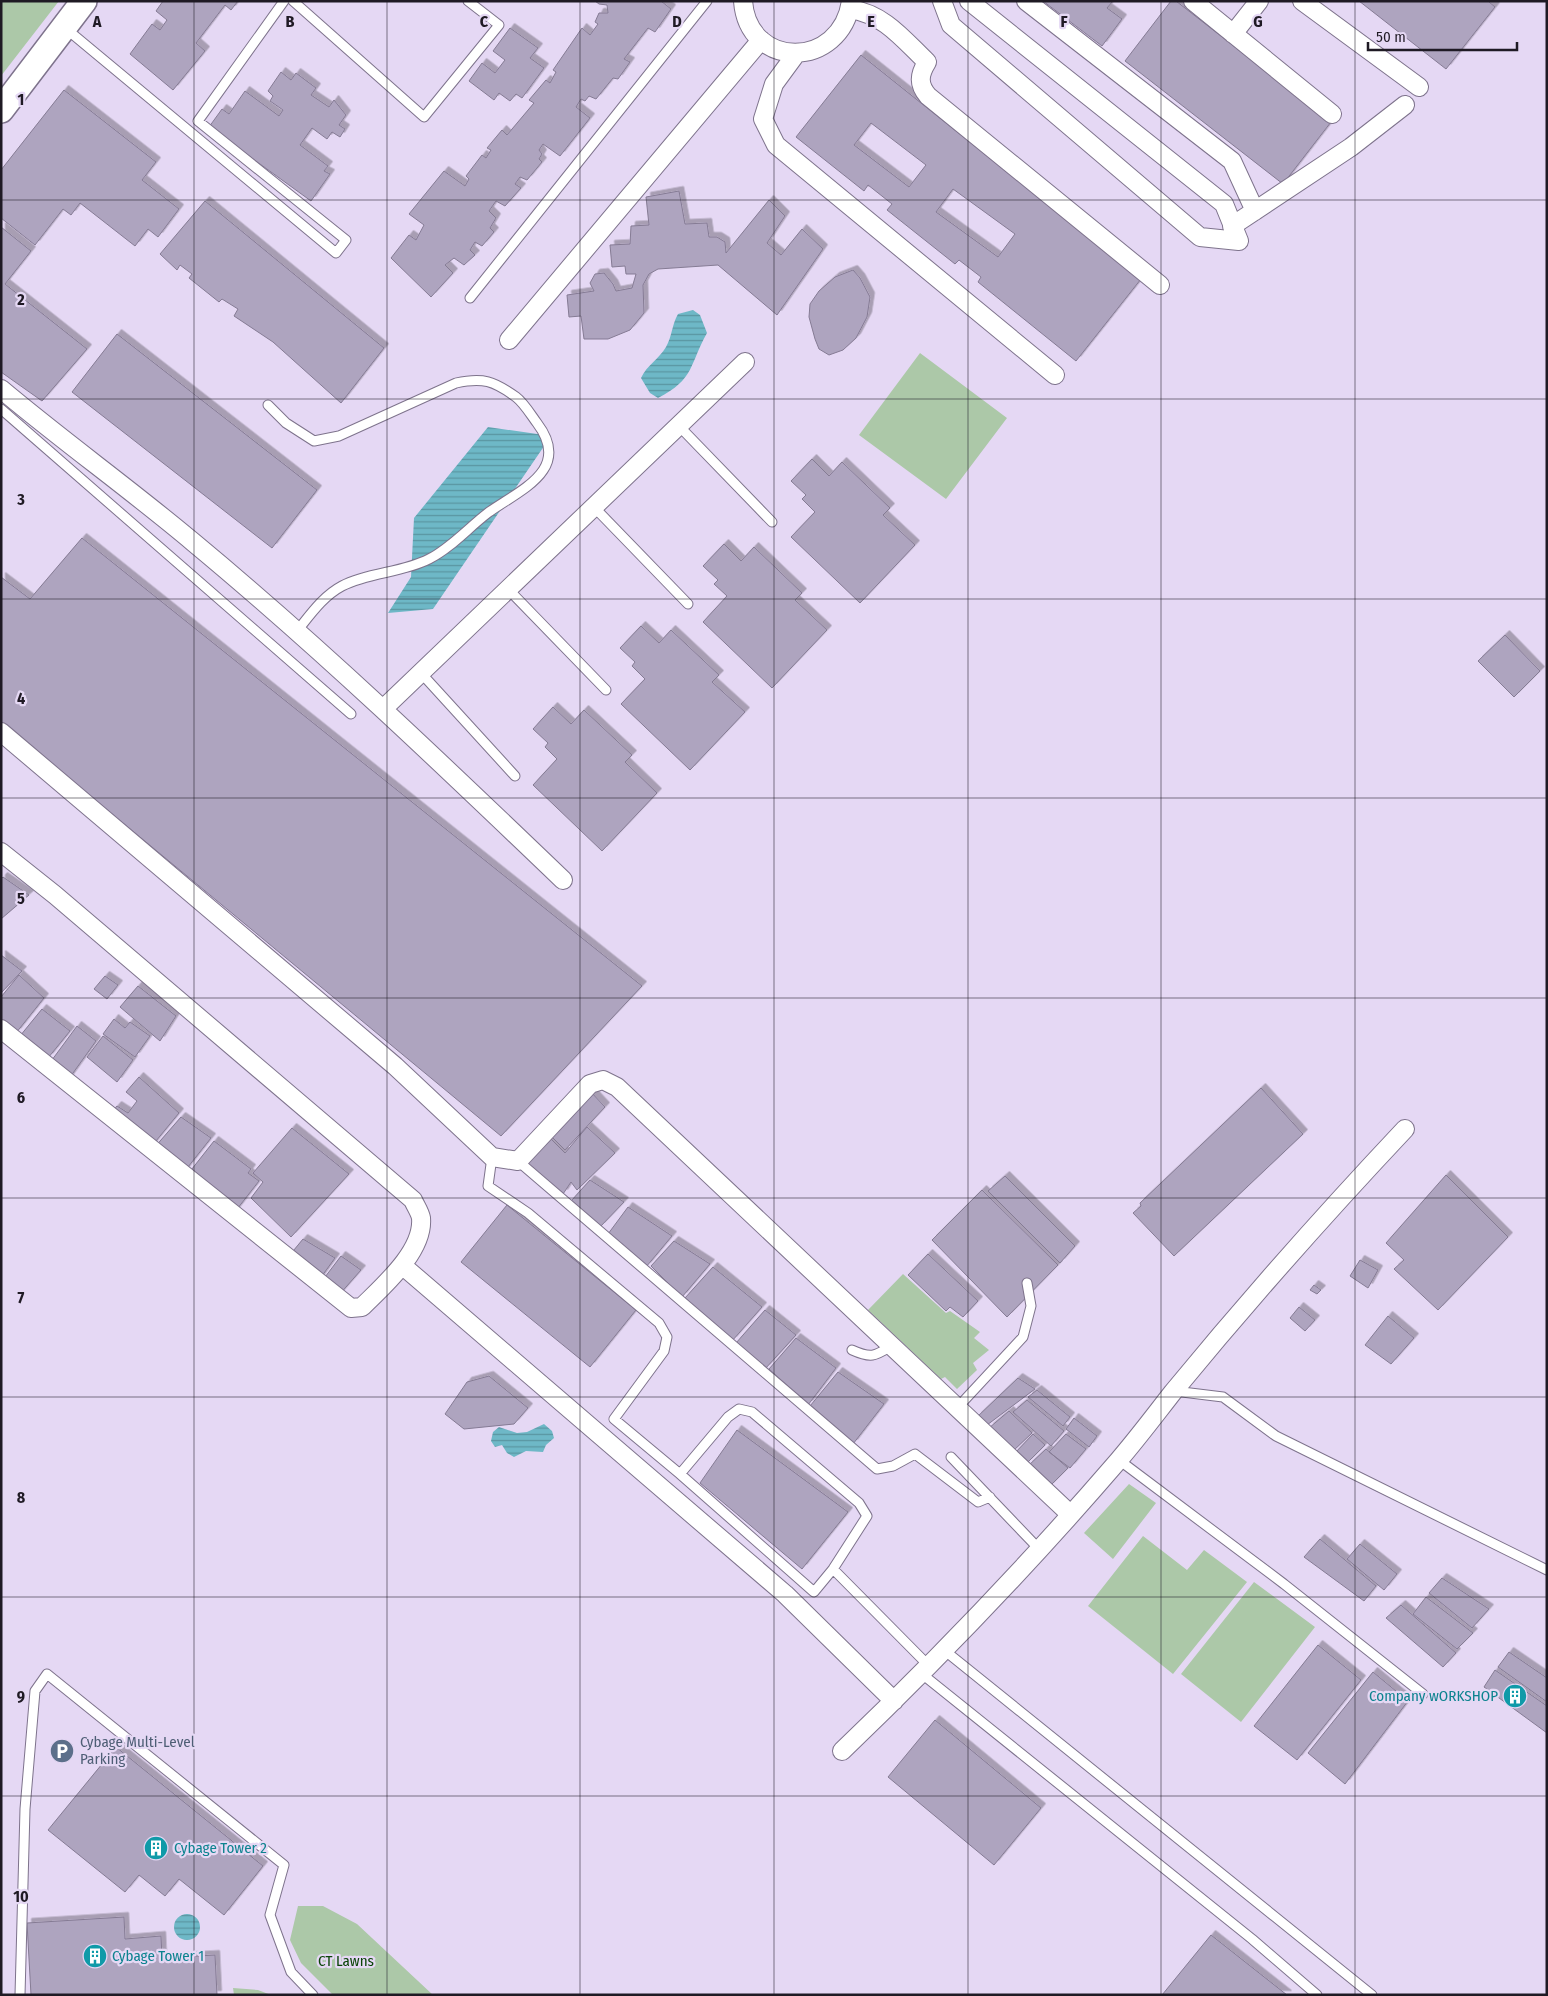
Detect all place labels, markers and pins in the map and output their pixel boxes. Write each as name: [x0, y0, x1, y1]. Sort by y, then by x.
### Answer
building icon: Company wORKSHOP: [1502, 1683, 1528, 1709]
place label: Company wORKSHOP: [1369, 1687, 1498, 1705]
place label: Cybage Multi-Level Parking: [80, 1733, 195, 1768]
parking icon: Cybage Multi-Level Parking: [49, 1738, 75, 1764]
building icon: Cybage Tower 2: [143, 1835, 169, 1861]
place label: Cybage Tower 2: [174, 1839, 267, 1857]
building icon: Cybage Tower 1: [82, 1943, 108, 1969]
place label: Cybage Tower 1: [112, 1947, 204, 1965]

